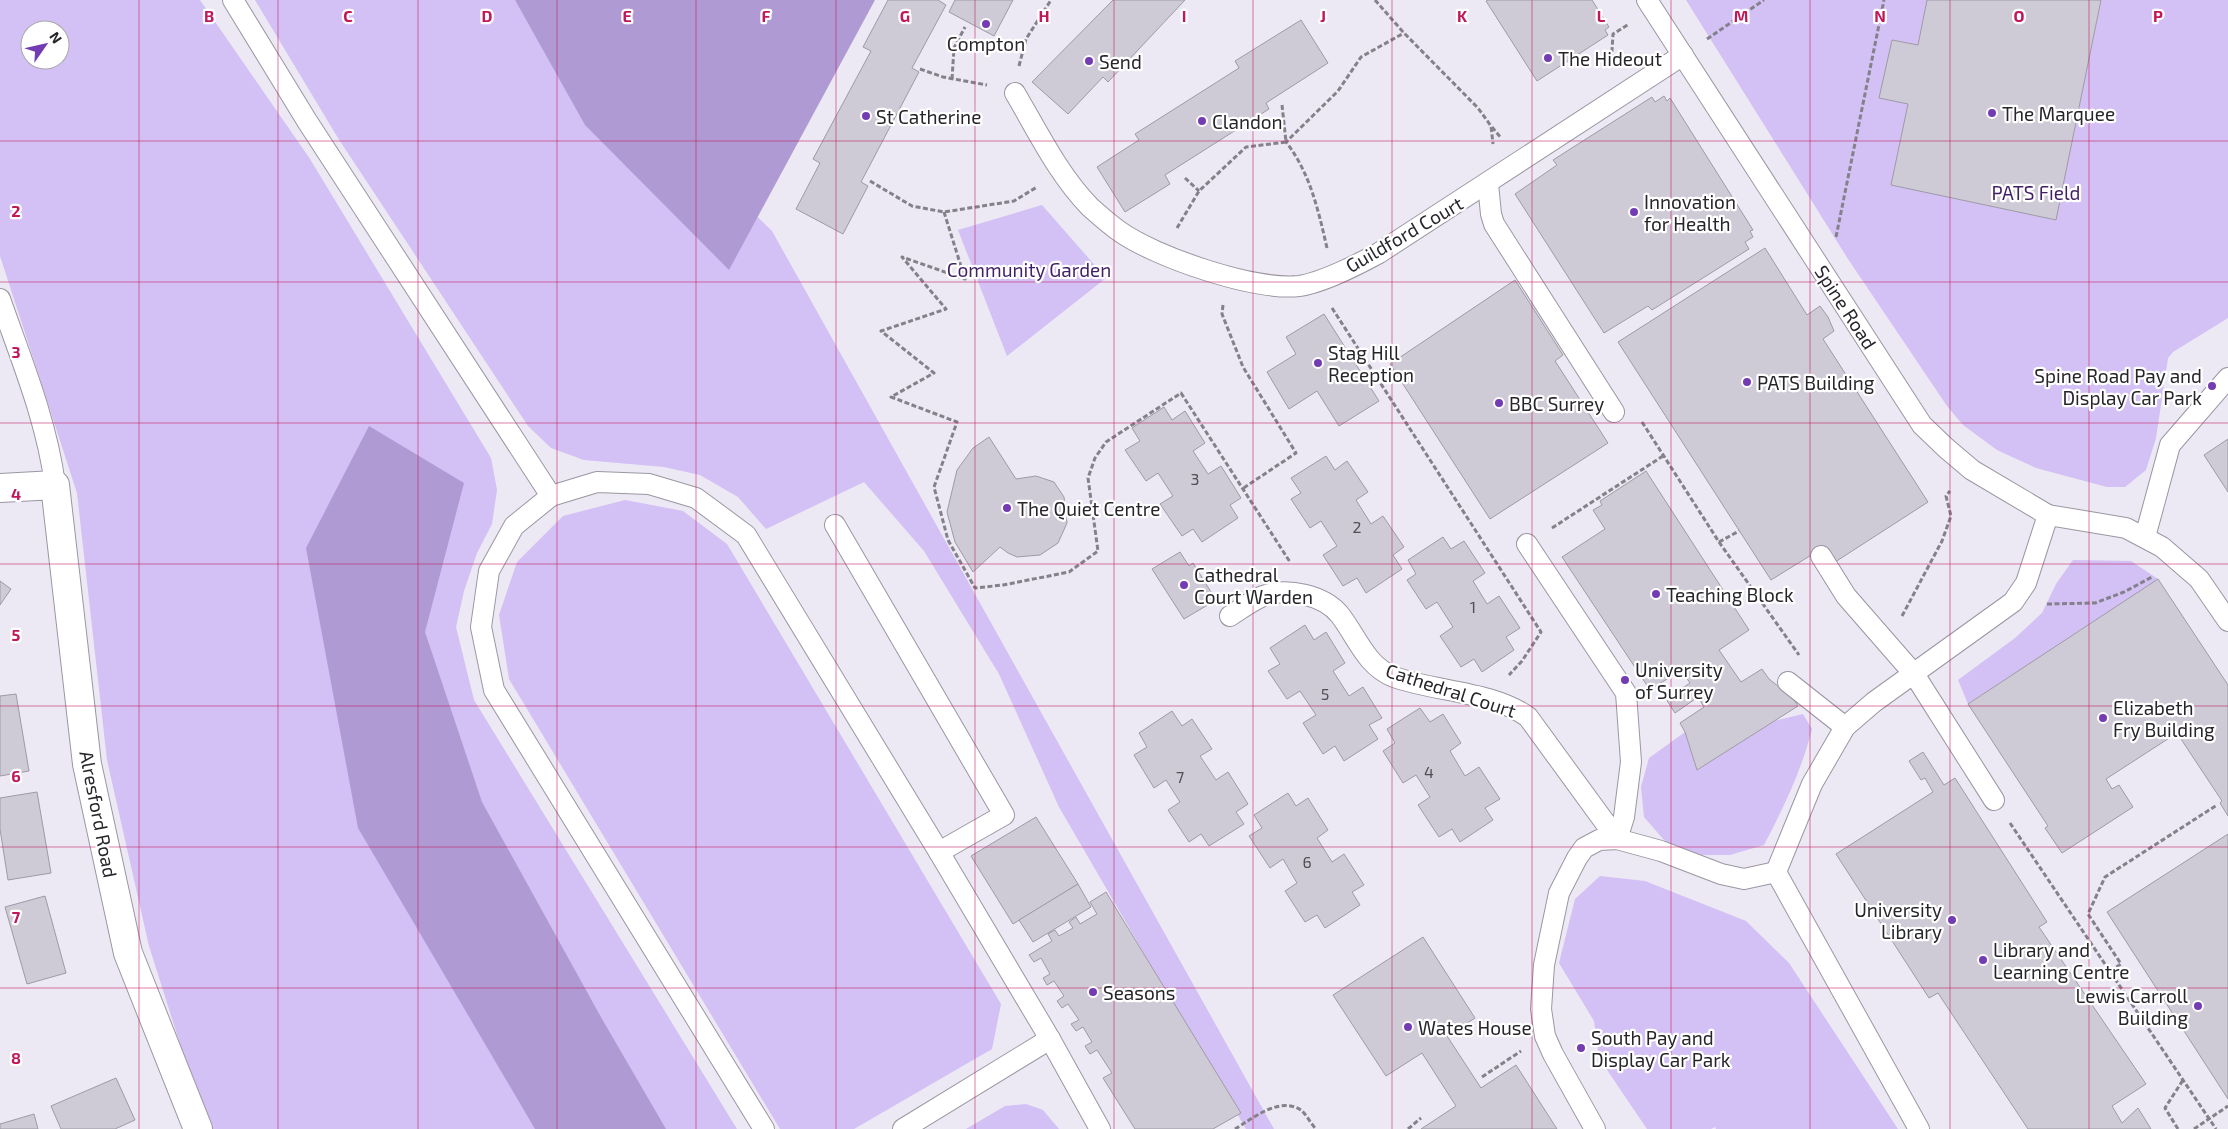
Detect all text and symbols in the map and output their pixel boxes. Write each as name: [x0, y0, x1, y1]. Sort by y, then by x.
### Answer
text: B: [204, 6, 214, 25]
text: C: [343, 6, 353, 25]
text: D: [482, 6, 493, 25]
text: E: [622, 6, 632, 25]
text: F: [762, 6, 771, 25]
text: G: [900, 6, 910, 25]
text: H: [1038, 6, 1050, 25]
text: I: [1182, 6, 1186, 25]
text: J: [1320, 6, 1326, 25]
text: K: [1457, 6, 1468, 25]
text: L: [1597, 6, 1606, 25]
text: M: [1734, 6, 1748, 25]
text: N: [1874, 6, 1886, 25]
text: O: [2013, 6, 2025, 25]
text: P: [2153, 6, 2163, 25]
marker: Compton: [980, 18, 992, 30]
north arrow: [20, 20, 70, 70]
text: N: [46, 29, 66, 46]
place label: Compton: [947, 32, 1025, 55]
place label: The Hideout: [1558, 47, 1662, 70]
place label: Send: [1099, 50, 1142, 73]
marker: The Hideout: [1542, 52, 1554, 64]
marker: Send: [1083, 55, 1095, 67]
place label: The Marquee: [2002, 102, 2115, 125]
place label: St Catherine: [876, 105, 981, 128]
marker: The Marquee: [1986, 107, 1998, 119]
marker: St Catherine: [860, 110, 872, 122]
place label: Clandon: [1212, 110, 1283, 133]
marker: Clandon: [1196, 115, 1208, 127]
park label: PATS Field: [1992, 181, 2080, 204]
place label: Innovation for Health: [1644, 190, 1736, 235]
street label: Guildford Court: [1341, 191, 1467, 277]
text: 2: [11, 201, 21, 220]
marker: Innovation for Health: [1628, 206, 1640, 218]
park label: Community Garden: [947, 258, 1111, 281]
street label: Spine Road: [1810, 261, 1882, 353]
place label: Stag Hill Reception: [1328, 341, 1414, 386]
text: 3: [11, 342, 21, 361]
marker: Stag Hill Reception: [1312, 357, 1324, 369]
place label: Spine Road Pay and Display Car Park: [2034, 364, 2202, 409]
place label: PATS Building: [1757, 371, 1875, 394]
marker: PATS Building: [1741, 376, 1753, 388]
marker: Spine Road Pay and Display Car Park: [2206, 380, 2218, 392]
place label: BBC Surrey: [1509, 392, 1604, 415]
marker: BBC Surrey: [1493, 397, 1505, 409]
house number: 3: [1191, 469, 1199, 488]
text: 4: [11, 484, 21, 503]
place label: The Quiet Centre: [1017, 497, 1160, 520]
marker: The Quiet Centre: [1001, 502, 1013, 514]
house number: 2: [1353, 517, 1362, 536]
place label: Cathedral Court Warden: [1194, 563, 1313, 608]
marker: Cathedral Court Warden: [1178, 579, 1190, 591]
place label: Teaching Block: [1666, 583, 1794, 606]
marker: Teaching Block: [1650, 588, 1662, 600]
house number: 1: [1470, 597, 1476, 616]
text: 5: [12, 625, 21, 644]
street label: Cathedral Court: [1383, 658, 1519, 722]
place label: University of Surrey: [1635, 658, 1723, 703]
marker: University of Surrey: [1619, 674, 1631, 686]
house number: 5: [1321, 684, 1329, 703]
place label: Elizabeth Fry Building: [2113, 696, 2215, 741]
marker: Elizabeth Fry Building: [2097, 712, 2109, 724]
street label: Alresford Road: [75, 749, 123, 879]
house number: 4: [1424, 762, 1434, 781]
text: 6: [11, 766, 21, 785]
house number: 7: [1176, 767, 1184, 786]
house number: 6: [1302, 852, 1312, 871]
place label: University Library: [1854, 898, 1942, 943]
text: 7: [12, 907, 21, 926]
marker: University Library: [1946, 914, 1958, 926]
place label: Library and Learning Centre: [1993, 938, 2130, 983]
marker: Library and Learning Centre: [1977, 954, 1989, 966]
place label: Seasons: [1103, 981, 1175, 1004]
place label: Lewis Carroll Building: [2075, 984, 2188, 1029]
marker: Seasons: [1087, 986, 1099, 998]
marker: Lewis Carroll Building: [2192, 1000, 2204, 1012]
place label: Wates House: [1418, 1016, 1532, 1039]
marker: Wates House: [1402, 1021, 1414, 1033]
place label: South Pay and Display Car Park: [1591, 1026, 1731, 1071]
marker: South Pay and Display Car Park: [1575, 1042, 1587, 1054]
text: 8: [11, 1048, 21, 1067]

